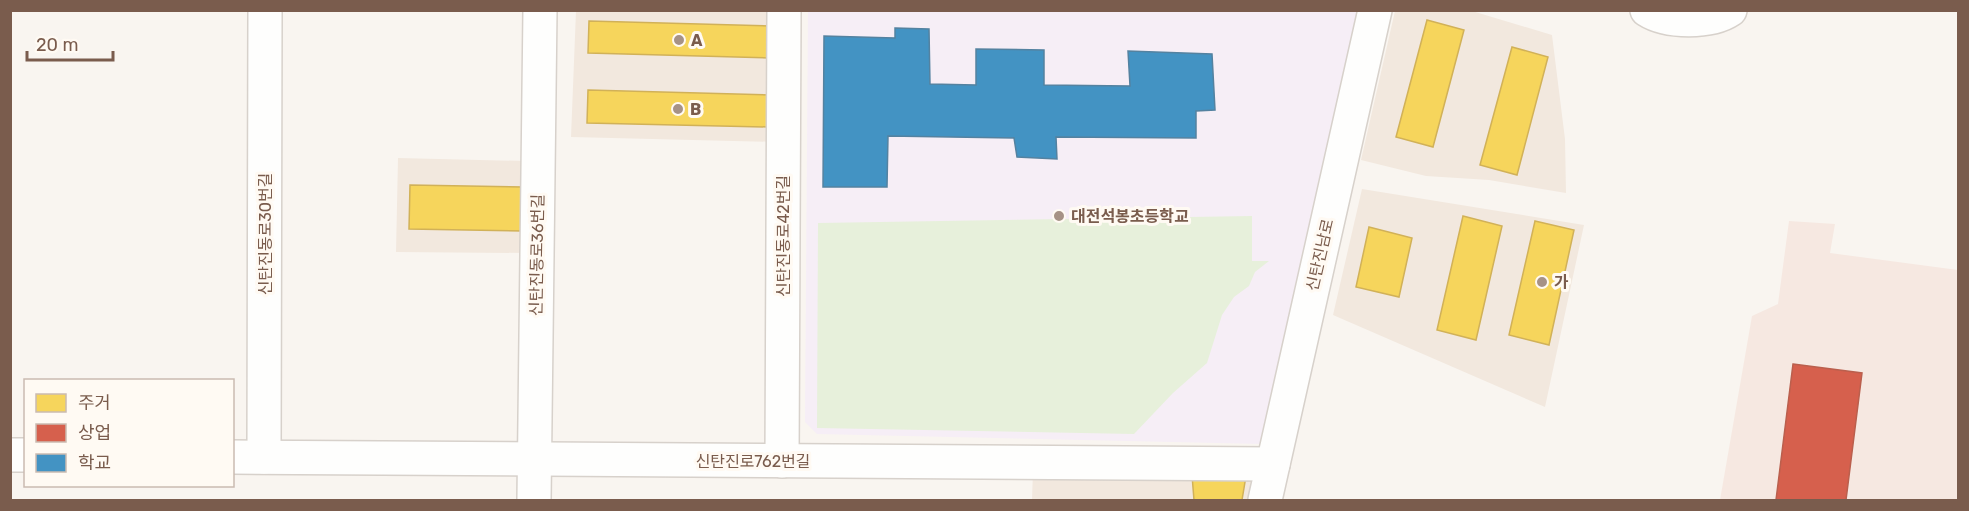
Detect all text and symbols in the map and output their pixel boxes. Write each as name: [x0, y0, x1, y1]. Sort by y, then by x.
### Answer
scale bar: [27, 24, 112, 62]
place label: A: [691, 31, 703, 50]
marker: A: [672, 33, 686, 47]
text: 20 m: [36, 34, 78, 56]
place label: B: [690, 100, 701, 119]
marker: B: [671, 102, 685, 116]
street label: 신탄진동로30번길: [256, 173, 275, 295]
street label: 신탄진동로42번길: [774, 175, 793, 297]
street label: 신탄진동로36번길: [526, 194, 548, 316]
place label: 대전석봉초등학교: [1071, 207, 1189, 226]
marker: 대전석봉초등학교: [1052, 209, 1066, 223]
street label: 신탄진남로: [1302, 217, 1338, 293]
place label: 가: [1554, 273, 1569, 292]
marker: 가: [1535, 275, 1549, 289]
legend: [24, 379, 234, 487]
text: 주거: [78, 392, 111, 414]
text: 상업: [78, 422, 111, 444]
text: 학교: [78, 452, 111, 474]
street label: 신탄진로762번길: [695, 452, 811, 471]

